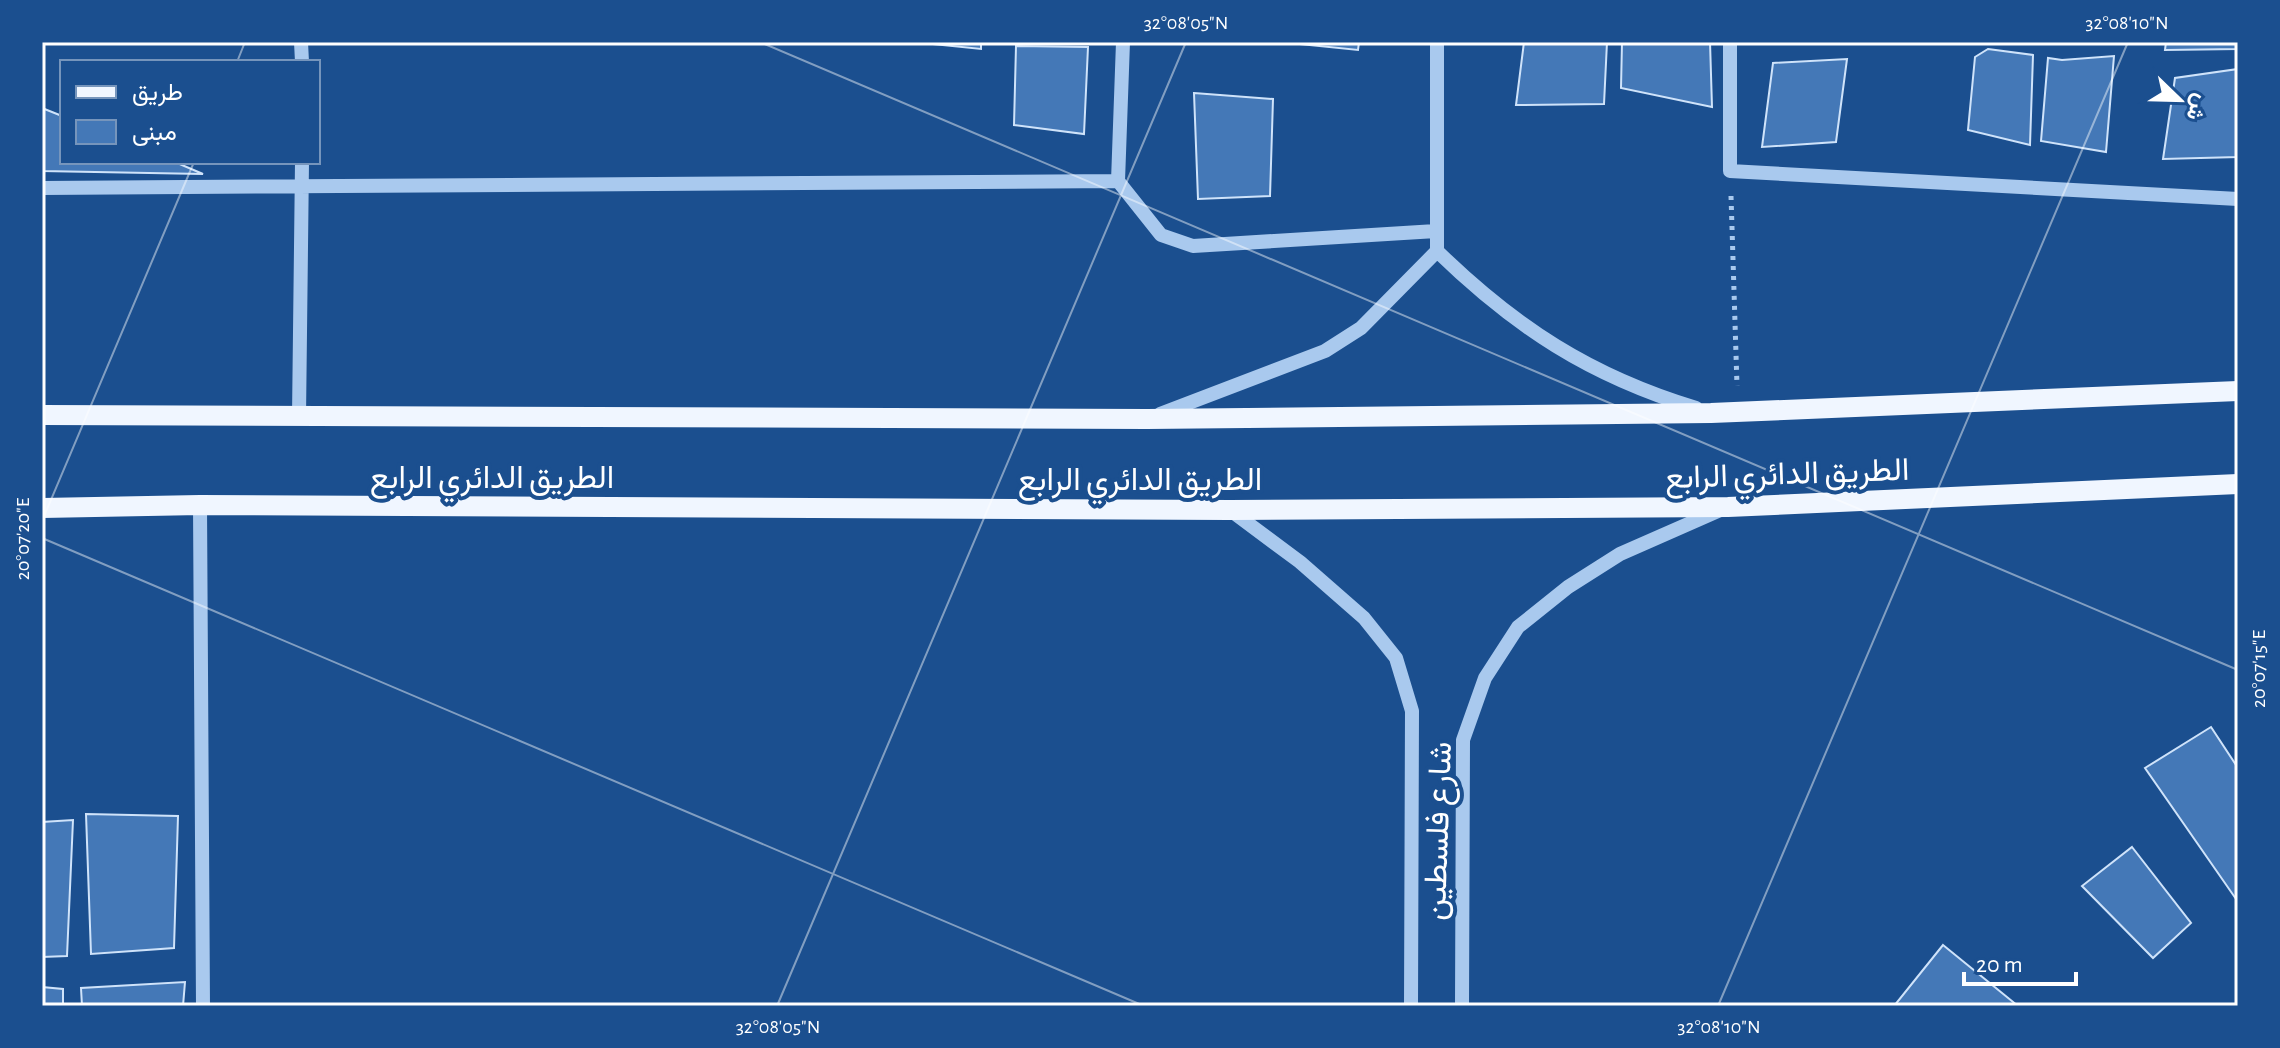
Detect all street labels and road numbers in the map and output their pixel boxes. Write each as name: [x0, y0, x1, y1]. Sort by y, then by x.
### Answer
street label: الطريق الدائري الرابع: [1664, 454, 1910, 503]
street label: الطريق الدائري الرابع: [370, 462, 614, 503]
street label: الطريق الدائري الرابع: [1018, 464, 1262, 505]
street label: شارع فلسطين: [1419, 741, 1462, 921]

